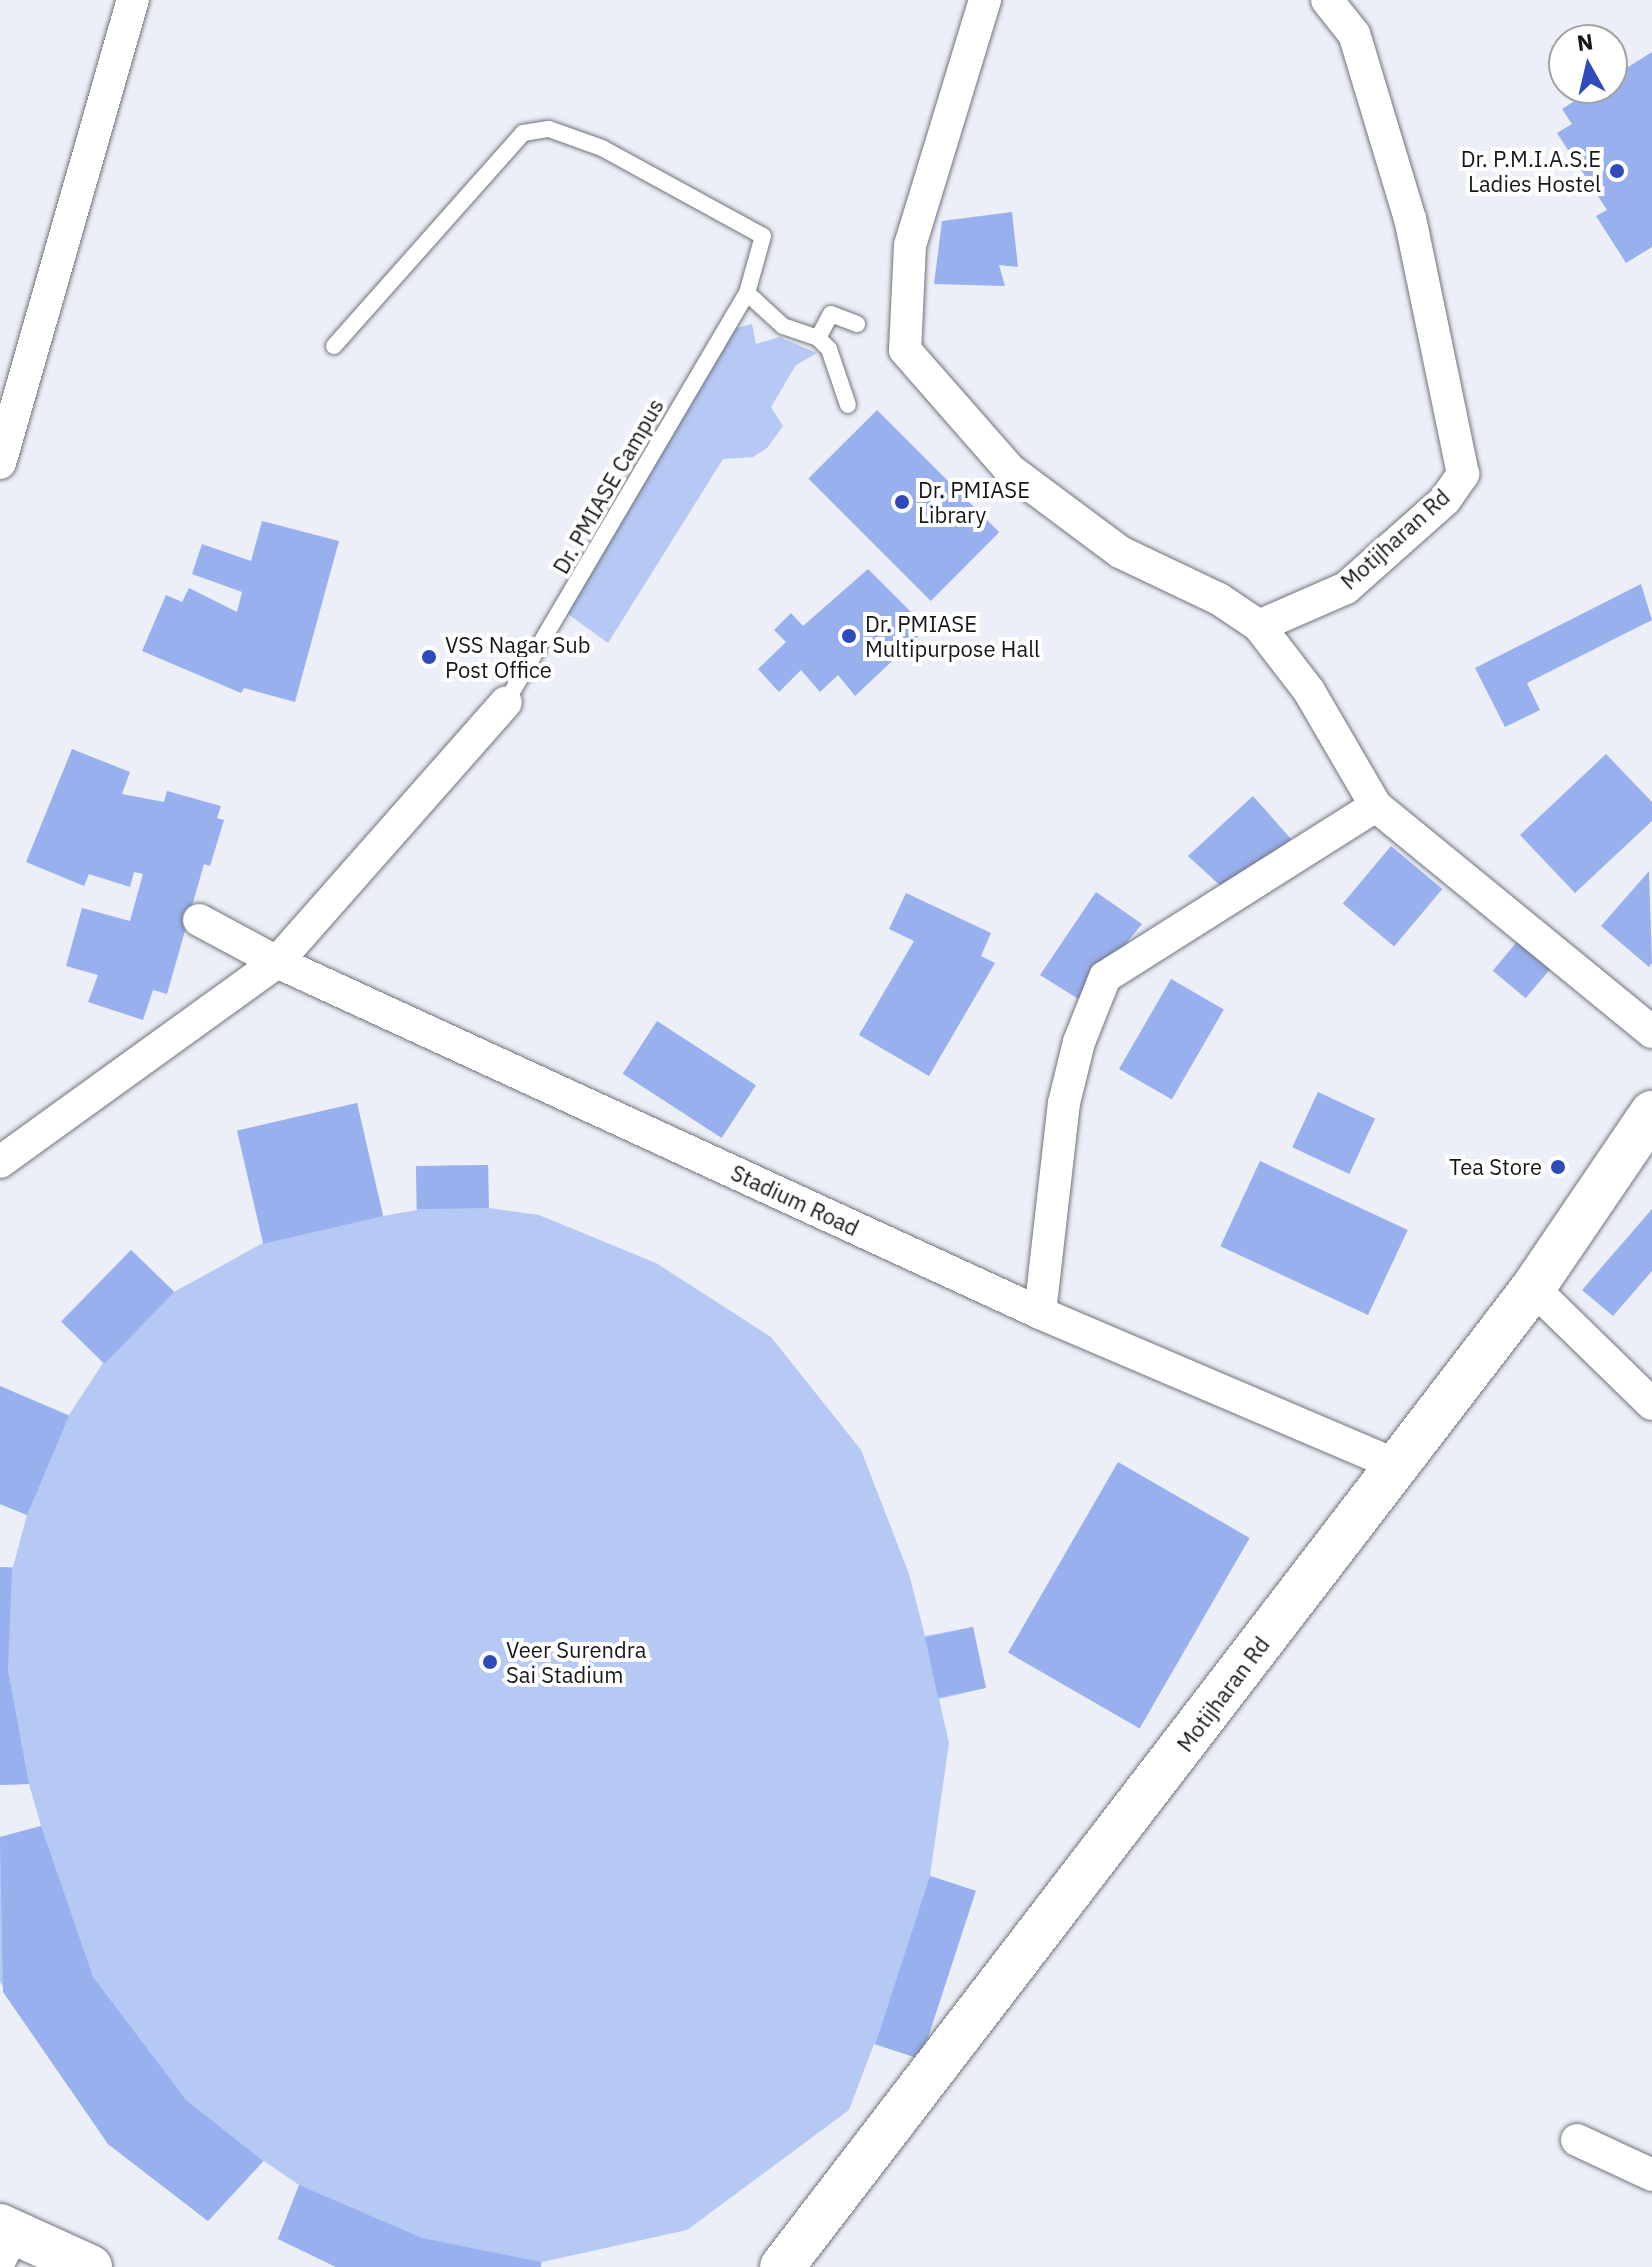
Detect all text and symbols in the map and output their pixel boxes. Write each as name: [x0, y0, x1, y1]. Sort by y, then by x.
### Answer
north arrow: [1548, 24, 1628, 104]
text: N: [1575, 26, 1595, 57]
place label: Dr. P.M.I.A.S.E Ladies Hostel: [1461, 145, 1601, 196]
marker: Dr. P.M.I.A.S.E Ladies Hostel: [1608, 162, 1626, 180]
street label: Dr. PMIASE Campus: [547, 394, 669, 578]
place label: Dr. PMIASE Library: [918, 476, 1030, 528]
street label: Motijharan Rd: [1335, 483, 1455, 595]
marker: Dr. PMIASE Library: [893, 493, 911, 511]
place label: Dr. PMIASE Multipurpose Hall: [865, 610, 1040, 662]
marker: Dr. PMIASE Multipurpose Hall: [840, 627, 858, 645]
place label: VSS Nagar Sub Post Office: [445, 631, 591, 682]
marker: VSS Nagar Sub Post Office: [420, 648, 438, 666]
place label: Tea Store: [1449, 1154, 1542, 1180]
marker: Tea Store: [1549, 1158, 1567, 1176]
street label: Stadium Road: [727, 1159, 863, 1241]
street label: Motijharan Rd: [1171, 1631, 1275, 1757]
place label: Veer Surendra Sai Stadium: [506, 1636, 646, 1688]
marker: Veer Surendra Sai Stadium: [481, 1653, 499, 1671]

